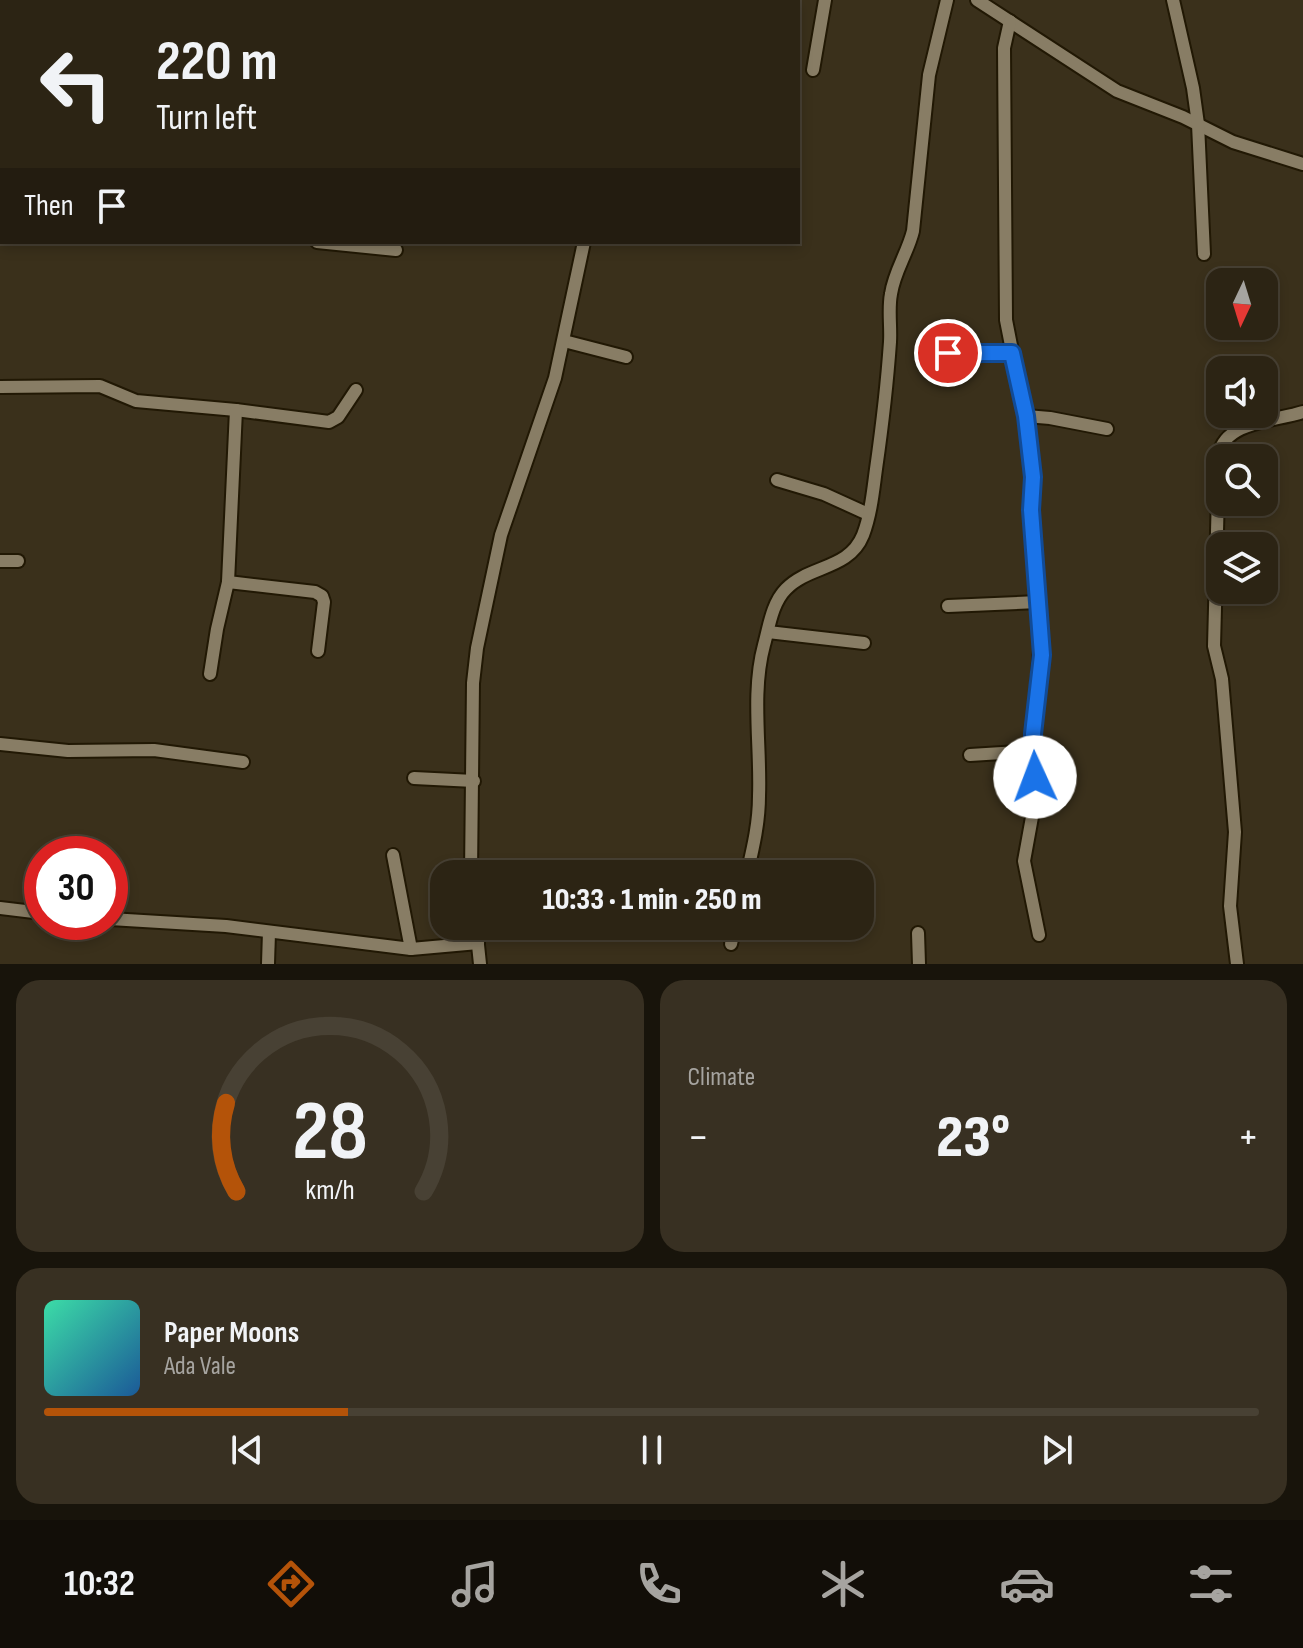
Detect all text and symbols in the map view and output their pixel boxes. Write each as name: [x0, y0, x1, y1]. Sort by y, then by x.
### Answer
text: 220 m: [156, 29, 278, 96]
icon: left: [24, 32, 128, 136]
text: Turn left: [156, 97, 257, 140]
icon: arrive: [90, 184, 134, 228]
text: Then: [24, 188, 74, 224]
north arrow: [1206, 268, 1278, 340]
map controls: [1206, 268, 1278, 604]
pin: [914, 319, 982, 387]
icon: arrive: [926, 331, 970, 375]
button: sound: [1206, 356, 1278, 428]
button: search: [1206, 444, 1278, 516]
button: layers: [1206, 532, 1278, 604]
position arrow: [993, 735, 1077, 819]
speed limit sign: 30: [24, 836, 128, 940]
text: 10:33 · 1 min · 250 m: [543, 882, 761, 918]
text: Climate: [688, 1062, 755, 1093]
text: 28: [292, 1083, 368, 1183]
text: 23°: [936, 1102, 1010, 1174]
text: −: [688, 1111, 709, 1164]
text: +: [1237, 1111, 1259, 1164]
text: km/h: [305, 1173, 354, 1208]
text: Paper Moons: [164, 1315, 299, 1351]
text: Ada Vale: [164, 1351, 236, 1382]
icon: previous: [225, 1428, 269, 1472]
icon: pause: [630, 1428, 674, 1472]
icon: next: [1035, 1428, 1079, 1472]
icon: directions: [263, 1556, 319, 1612]
icon: music: [447, 1556, 503, 1612]
icon: phone: [631, 1556, 687, 1612]
icon: climate: [815, 1556, 871, 1612]
icon: car: [999, 1556, 1055, 1612]
icon: filters: [1183, 1556, 1239, 1612]
text: 10:32: [64, 1563, 135, 1606]

